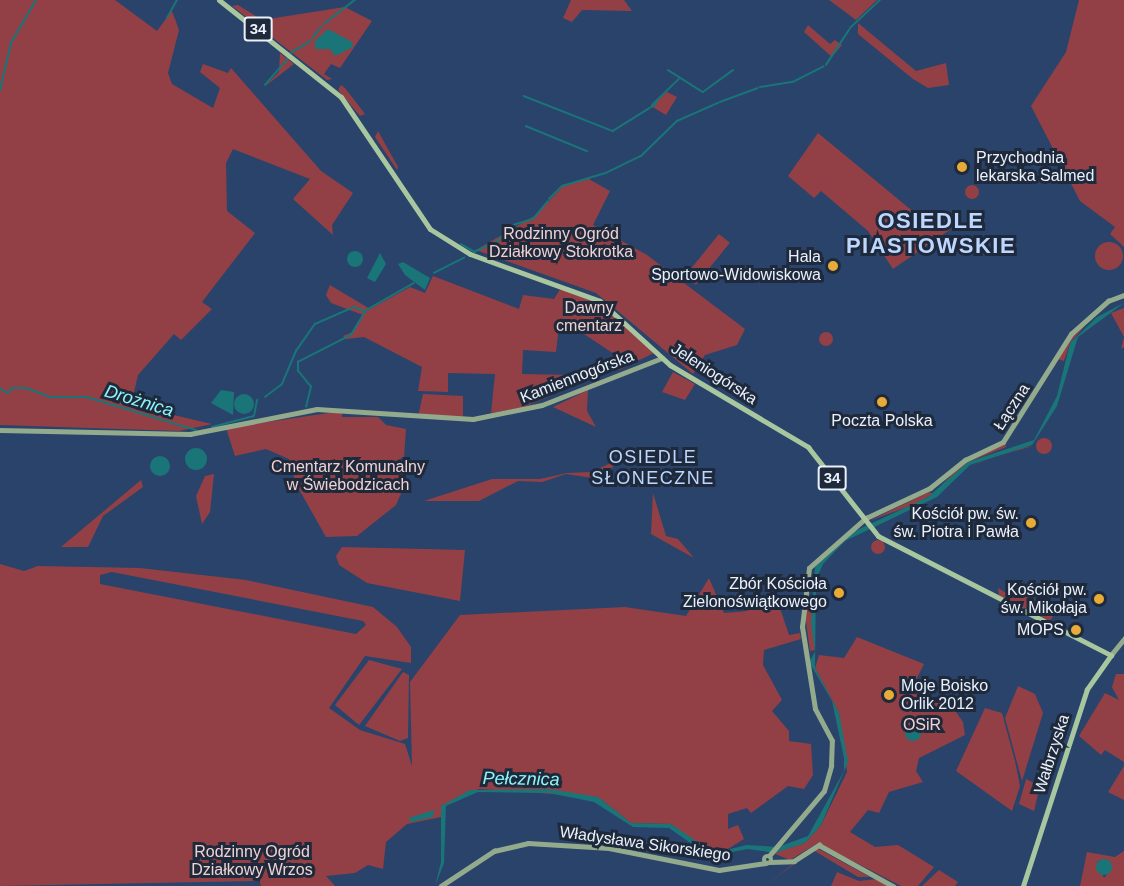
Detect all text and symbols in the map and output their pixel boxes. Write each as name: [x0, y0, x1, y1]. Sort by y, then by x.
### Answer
road number: 34: [243, 17, 273, 41]
place label: Przychodnia lekarska Salmed: [976, 148, 1094, 186]
marker: Przychodnia lekarska Salmed: [953, 158, 971, 176]
district label: OSIEDLE PIASTOWSKIE: [846, 207, 1016, 258]
park label: Rodzinny Ogród Działkowy Stokrotka: [489, 224, 633, 262]
place label: Hala Sportowo-Widowiskowa: [651, 247, 821, 285]
marker: Hala Sportowo-Widowiskowa: [826, 259, 840, 273]
park label: Dawny cmentarz: [556, 298, 622, 336]
street label: Jeleniogórska: [667, 339, 761, 409]
street label: Kamiennogórska: [518, 347, 636, 407]
water label: Drożnica: [102, 380, 176, 422]
street label: Łączna: [990, 380, 1034, 434]
marker: Poczta Polska: [875, 395, 889, 409]
place label: Poczta Polska: [831, 411, 933, 431]
district label: OSIEDLE SŁONECZNE: [591, 447, 715, 490]
park label: Cmentarz Komunalny w Świebodzicach: [271, 457, 425, 495]
road number: 34: [817, 466, 847, 490]
place label: Kościół pw. św. św. Piotra i Pawła: [894, 504, 1019, 542]
marker: Kościół pw. św. św. Piotra i Pawła: [1024, 516, 1038, 530]
place label: Zbór Kościoła Zielonoświątkowego: [683, 574, 827, 612]
place label: Kościół pw. św. Mikołaja: [1001, 580, 1087, 618]
marker: Zbór Kościoła Zielonoświątkowego: [832, 586, 846, 600]
marker: Kościół pw. św. Mikołaja: [1092, 592, 1106, 606]
place label: MOPS: [1017, 620, 1064, 640]
marker: MOPS: [1069, 623, 1083, 637]
place label: Moje Boisko Orlik 2012: [901, 676, 988, 714]
marker: Moje Boisko Orlik 2012: [882, 688, 896, 702]
street label: Wałbrzyska: [1030, 712, 1074, 796]
park label: OSiR: [903, 715, 941, 735]
water label: Pełcznica: [482, 768, 560, 790]
street label: Władysława Sikorskiego: [558, 822, 732, 866]
park label: Rodzinny Ogród Działkowy Wrzos: [191, 842, 313, 880]

